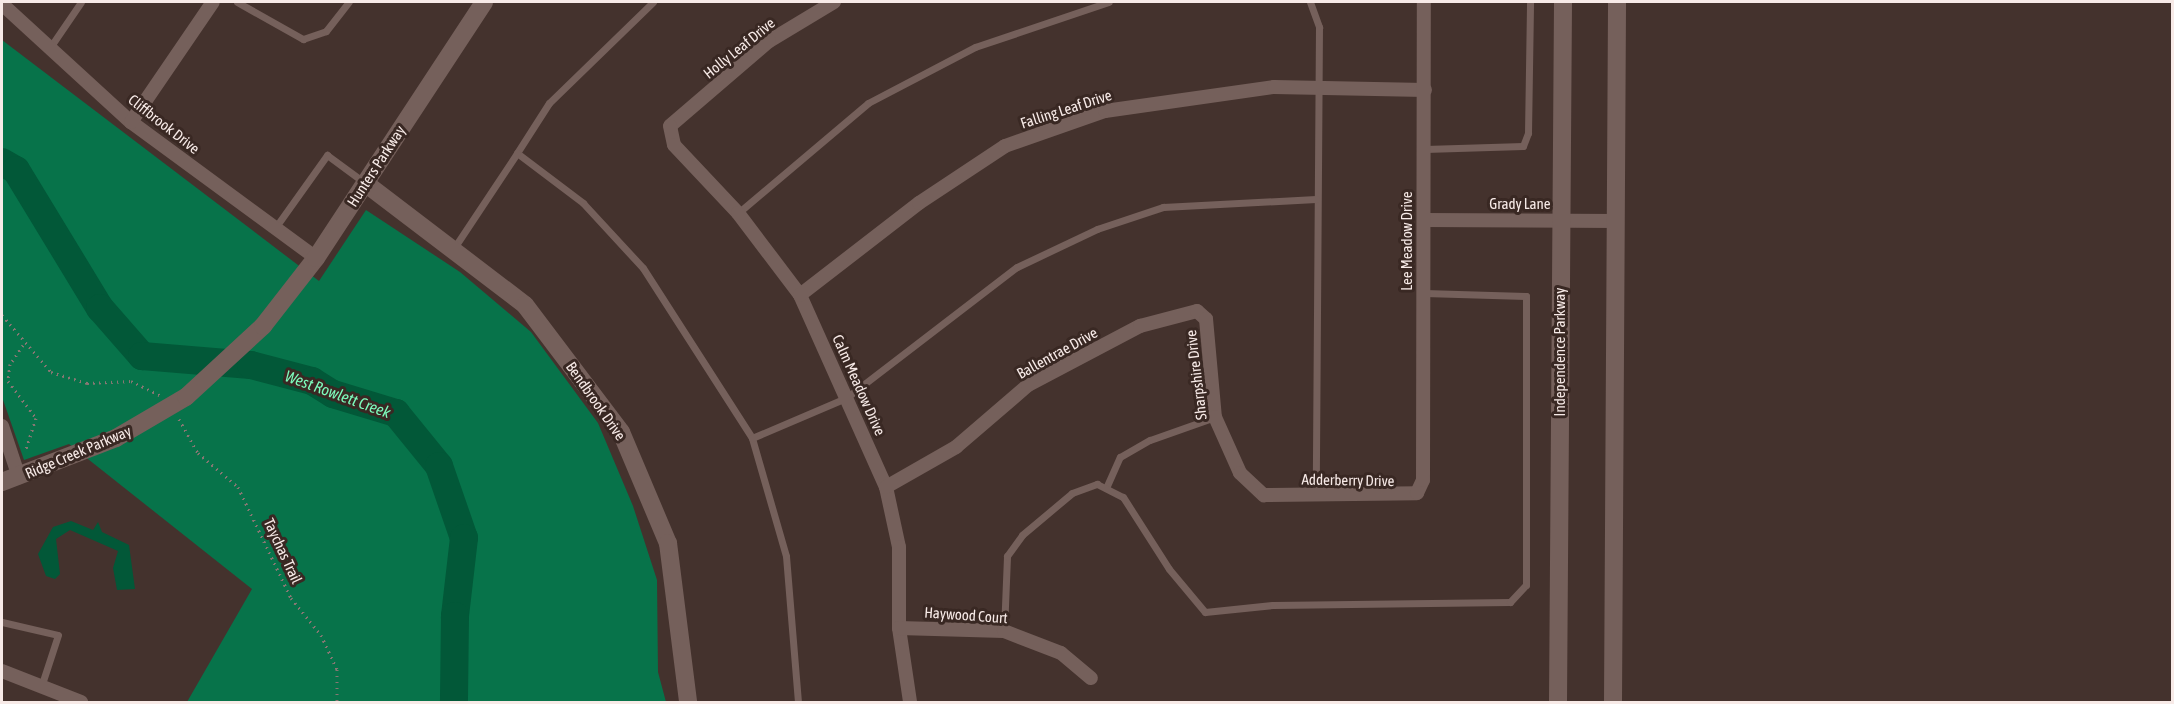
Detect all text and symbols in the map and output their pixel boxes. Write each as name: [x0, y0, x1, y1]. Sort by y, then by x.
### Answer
street label: Holly Leaf Drive: [700, 14, 778, 82]
street label: Falling Leaf Drive: [1018, 86, 1114, 132]
street label: Cliffbrook Drive: [125, 91, 203, 157]
street label: Hunters Parkway: [343, 122, 409, 210]
street label: Lee Meadow Drive: [1398, 191, 1416, 291]
street label: Grady Lane: [1489, 195, 1551, 213]
street label: Independence Parkway: [1551, 288, 1569, 416]
street label: Ballentrae Drive: [1014, 323, 1100, 383]
street label: Sharpshire Drive: [1182, 329, 1210, 421]
street label: Calm Meadow Drive: [829, 332, 889, 438]
street label: Bendbrook Drive: [562, 358, 630, 444]
water label: West Rowlett Creek: [283, 366, 393, 422]
street label: Ridge Creek Parkway: [22, 422, 134, 482]
street label: Adderberry Drive: [1301, 470, 1395, 490]
street label: Taychas Trail: [260, 516, 306, 586]
street label: Haywood Court: [924, 603, 1008, 627]

